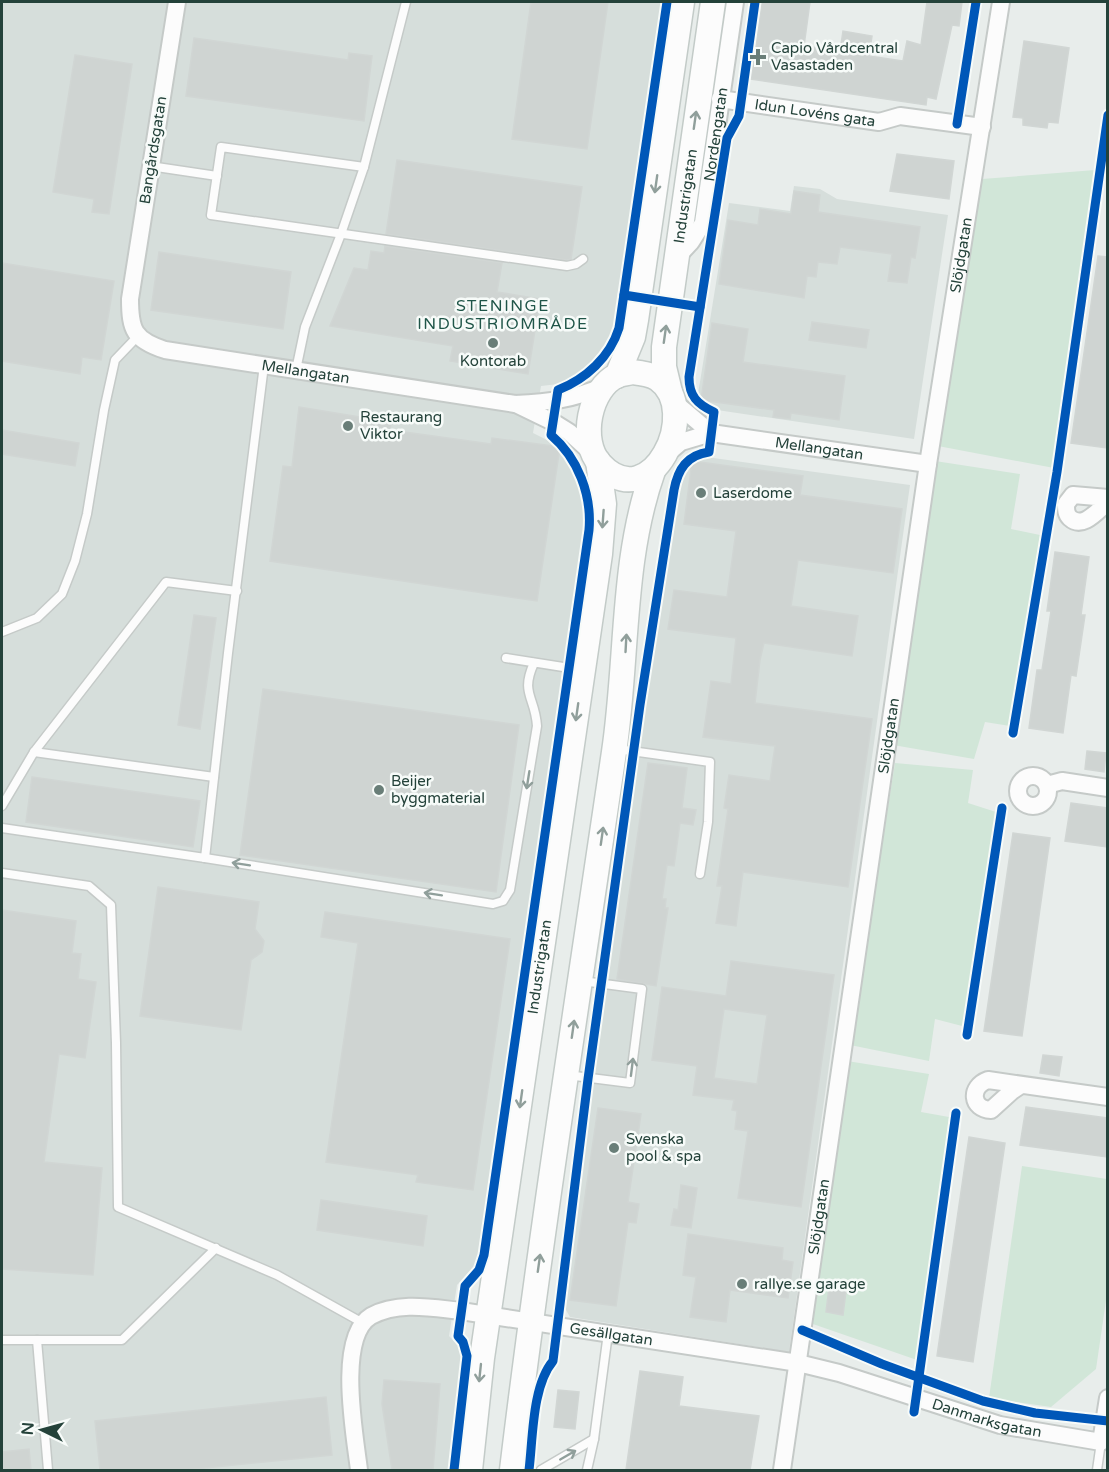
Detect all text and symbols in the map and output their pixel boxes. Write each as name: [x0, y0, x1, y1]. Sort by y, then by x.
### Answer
place label: Capio Vårdcentral Vasastaden: [771, 39, 898, 74]
marker: Capio Vårdcentral Vasastaden: [749, 48, 767, 66]
street label: Nordengatan: [700, 86, 732, 182]
street label: Bangårdsgatan: [136, 95, 170, 205]
street label: Idun Lovéns gata: [753, 95, 877, 130]
one-way arrow: [690, 111, 701, 130]
street label: Industrigatan: [670, 148, 701, 245]
one-way arrow: [650, 174, 661, 193]
street label: Slöjdgatan: [946, 216, 976, 294]
district label: STENINGE INDUSTRIOMRÅDE: [417, 296, 589, 334]
one-way arrow: [660, 324, 671, 344]
marker: Kontorab: [486, 336, 500, 350]
place label: Kontorab: [460, 352, 526, 370]
street label: Mellangatan: [260, 356, 351, 387]
place label: Restaurang Viktor: [360, 408, 442, 443]
marker: Restaurang Viktor: [341, 419, 355, 433]
street label: Mellangatan: [774, 433, 864, 464]
place label: Laserdome: [713, 484, 792, 502]
marker: Laserdome: [694, 486, 708, 500]
one-way arrow: [598, 509, 609, 529]
one-way arrow: [620, 633, 631, 653]
street label: Slöjdgatan: [874, 697, 903, 775]
one-way arrow: [572, 702, 583, 722]
one-way arrow: [522, 770, 533, 789]
place label: Beijer byggmaterial: [391, 772, 485, 807]
marker: Beijer byggmaterial: [372, 783, 386, 797]
one-way arrow: [596, 827, 607, 846]
one-way arrow: [231, 858, 251, 869]
one-way arrow: [424, 889, 444, 900]
street label: Industrigatan: [524, 918, 555, 1015]
one-way arrow: [568, 1020, 579, 1039]
one-way arrow: [626, 1058, 637, 1078]
one-way arrow: [515, 1089, 526, 1109]
place label: Svenska pool & spa: [626, 1130, 701, 1165]
marker: Svenska pool & spa: [607, 1141, 621, 1155]
street label: Slöjdgatan: [804, 1178, 833, 1256]
one-way arrow: [533, 1254, 544, 1274]
place label: rallye.se garage: [754, 1275, 866, 1293]
marker: rallye.se garage: [735, 1277, 749, 1291]
street label: Gesällgatan: [568, 1319, 654, 1349]
one-way arrow: [475, 1362, 486, 1382]
street label: Danmarksgatan: [930, 1395, 1043, 1441]
north arrow: [12, 1400, 72, 1460]
text: N: [18, 1422, 39, 1436]
one-way arrow: [558, 1449, 576, 1460]

